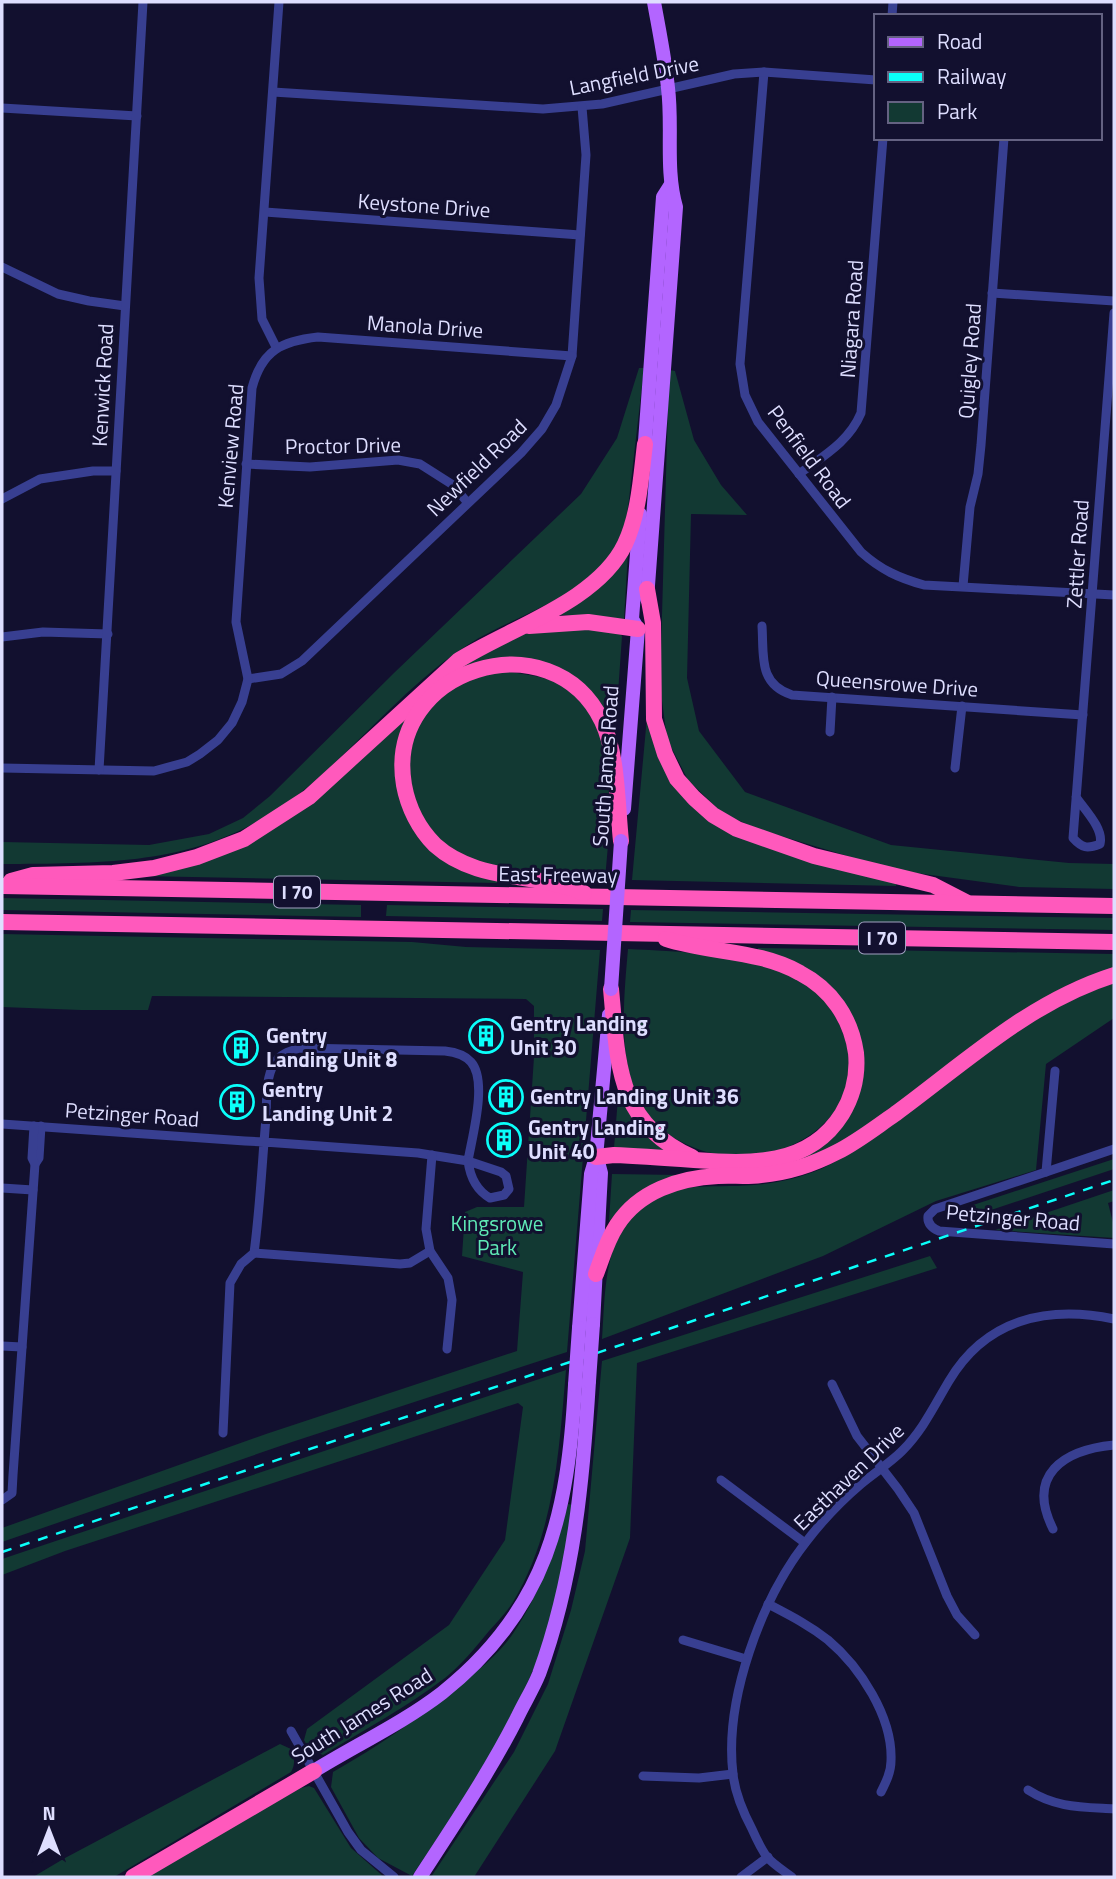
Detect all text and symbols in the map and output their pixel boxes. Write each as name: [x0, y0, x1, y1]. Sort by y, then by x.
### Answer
legend: [874, 14, 1102, 140]
text: Road: [937, 25, 982, 57]
street label: Langfield Drive: [566, 47, 701, 103]
text: Railway: [937, 60, 1006, 92]
text: Park: [937, 95, 977, 127]
street label: Keystone Drive: [357, 184, 491, 226]
street label: Niagara Road: [831, 259, 871, 379]
street label: Quigley Road: [949, 302, 989, 420]
street label: Manola Drive: [366, 306, 484, 346]
street label: Kenwick Road: [83, 323, 121, 447]
street label: Kenview Road: [209, 382, 251, 509]
street label: Penfield Road: [760, 398, 859, 515]
street label: Newfield Road: [419, 411, 534, 524]
street label: Proctor Drive: [285, 428, 401, 462]
street label: Zettler Road: [1057, 498, 1097, 609]
street label: Queensrowe Drive: [815, 661, 979, 705]
street label: South James Road: [583, 684, 627, 848]
street label: East Freeway: [498, 857, 618, 891]
road number: I 70: [274, 876, 320, 908]
road number: I 70: [859, 922, 905, 954]
place label: Gentry Landing Unit 30: [510, 1007, 648, 1063]
building icon: Gentry Landing Unit 30: [467, 1017, 505, 1055]
place label: Gentry Landing Unit 8: [266, 1019, 398, 1075]
building icon: Gentry Landing Unit 8: [222, 1029, 260, 1067]
place label: Gentry Landing Unit 2: [262, 1073, 393, 1129]
building icon: Gentry Landing Unit 36: [487, 1078, 525, 1116]
place label: Gentry Landing Unit 36: [530, 1080, 739, 1112]
building icon: Gentry Landing Unit 2: [218, 1083, 256, 1121]
street label: Petzinger Road: [64, 1093, 200, 1135]
place label: Gentry Landing Unit 40: [528, 1111, 666, 1167]
building icon: Gentry Landing Unit 40: [485, 1121, 523, 1159]
street label: Petzinger Road: [945, 1195, 1081, 1239]
park label: Kingsrowe Park: [451, 1207, 543, 1263]
street label: Easthaven Drive: [786, 1415, 911, 1538]
street label: South James Road: [285, 1659, 438, 1772]
north arrow: [14, 1795, 84, 1865]
text: N: [42, 1798, 56, 1827]

